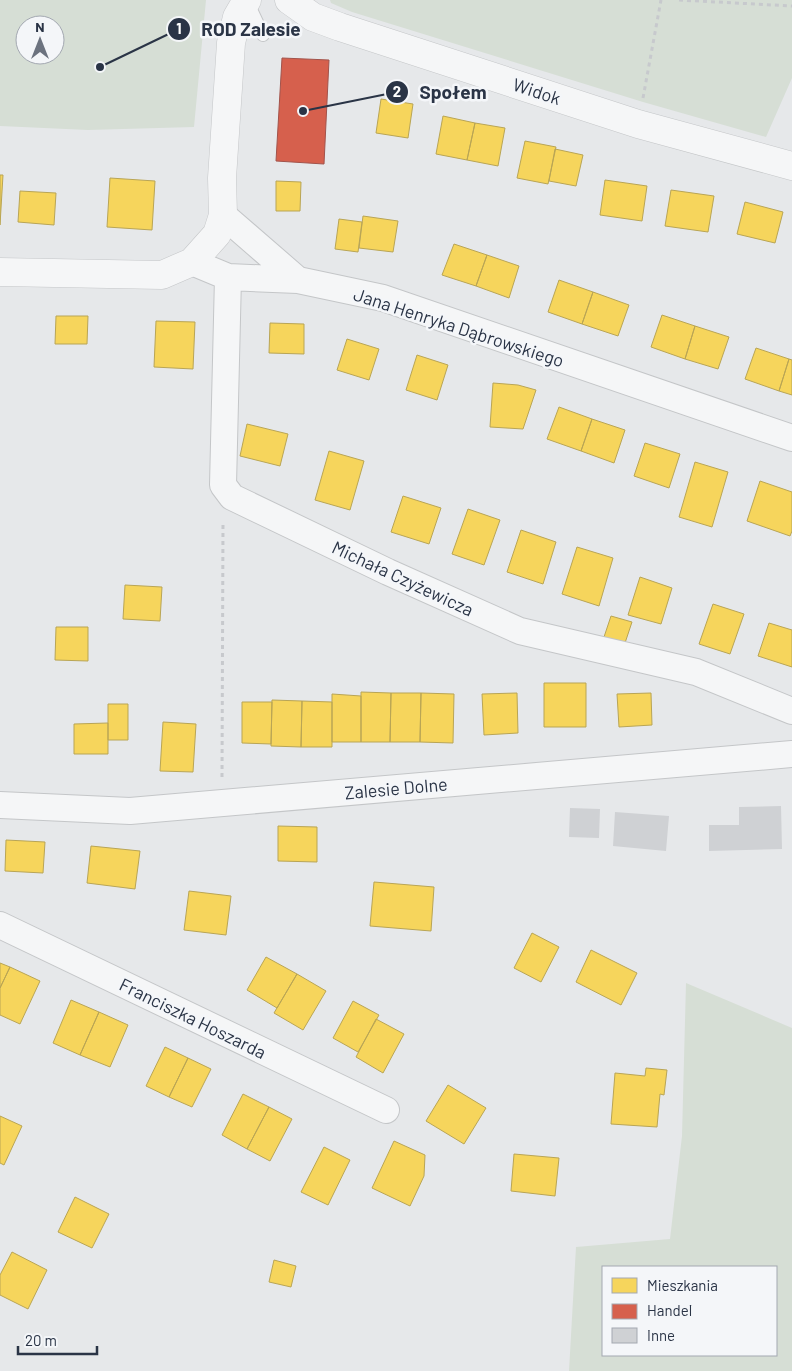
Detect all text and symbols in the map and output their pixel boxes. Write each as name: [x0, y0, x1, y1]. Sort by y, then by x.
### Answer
callout: ROD Zalesie: [166, 12, 311, 46]
north arrow: [15, 15, 65, 65]
text: ROD Zalesie: [201, 17, 301, 40]
text: N: [35, 18, 45, 35]
text: 1: [176, 19, 182, 37]
street label: Widok: [510, 73, 564, 109]
callout: Społem: [384, 75, 496, 109]
text: Społem: [419, 80, 487, 103]
text: 2: [393, 82, 401, 100]
street label: Jana Henryka Dąbrowskiego: [351, 283, 567, 371]
street label: Michała Czyżewicza: [329, 536, 477, 620]
street label: Zalesie Dolne: [344, 773, 448, 803]
street label: Franciszka Hoszarda: [116, 973, 270, 1063]
legend: [602, 1266, 777, 1356]
text: Mieszkania: [647, 1276, 718, 1294]
text: Handel: [647, 1301, 692, 1319]
scale bar: [18, 1324, 96, 1356]
text: Inne: [647, 1326, 675, 1344]
text: 20 m: [25, 1331, 57, 1349]

